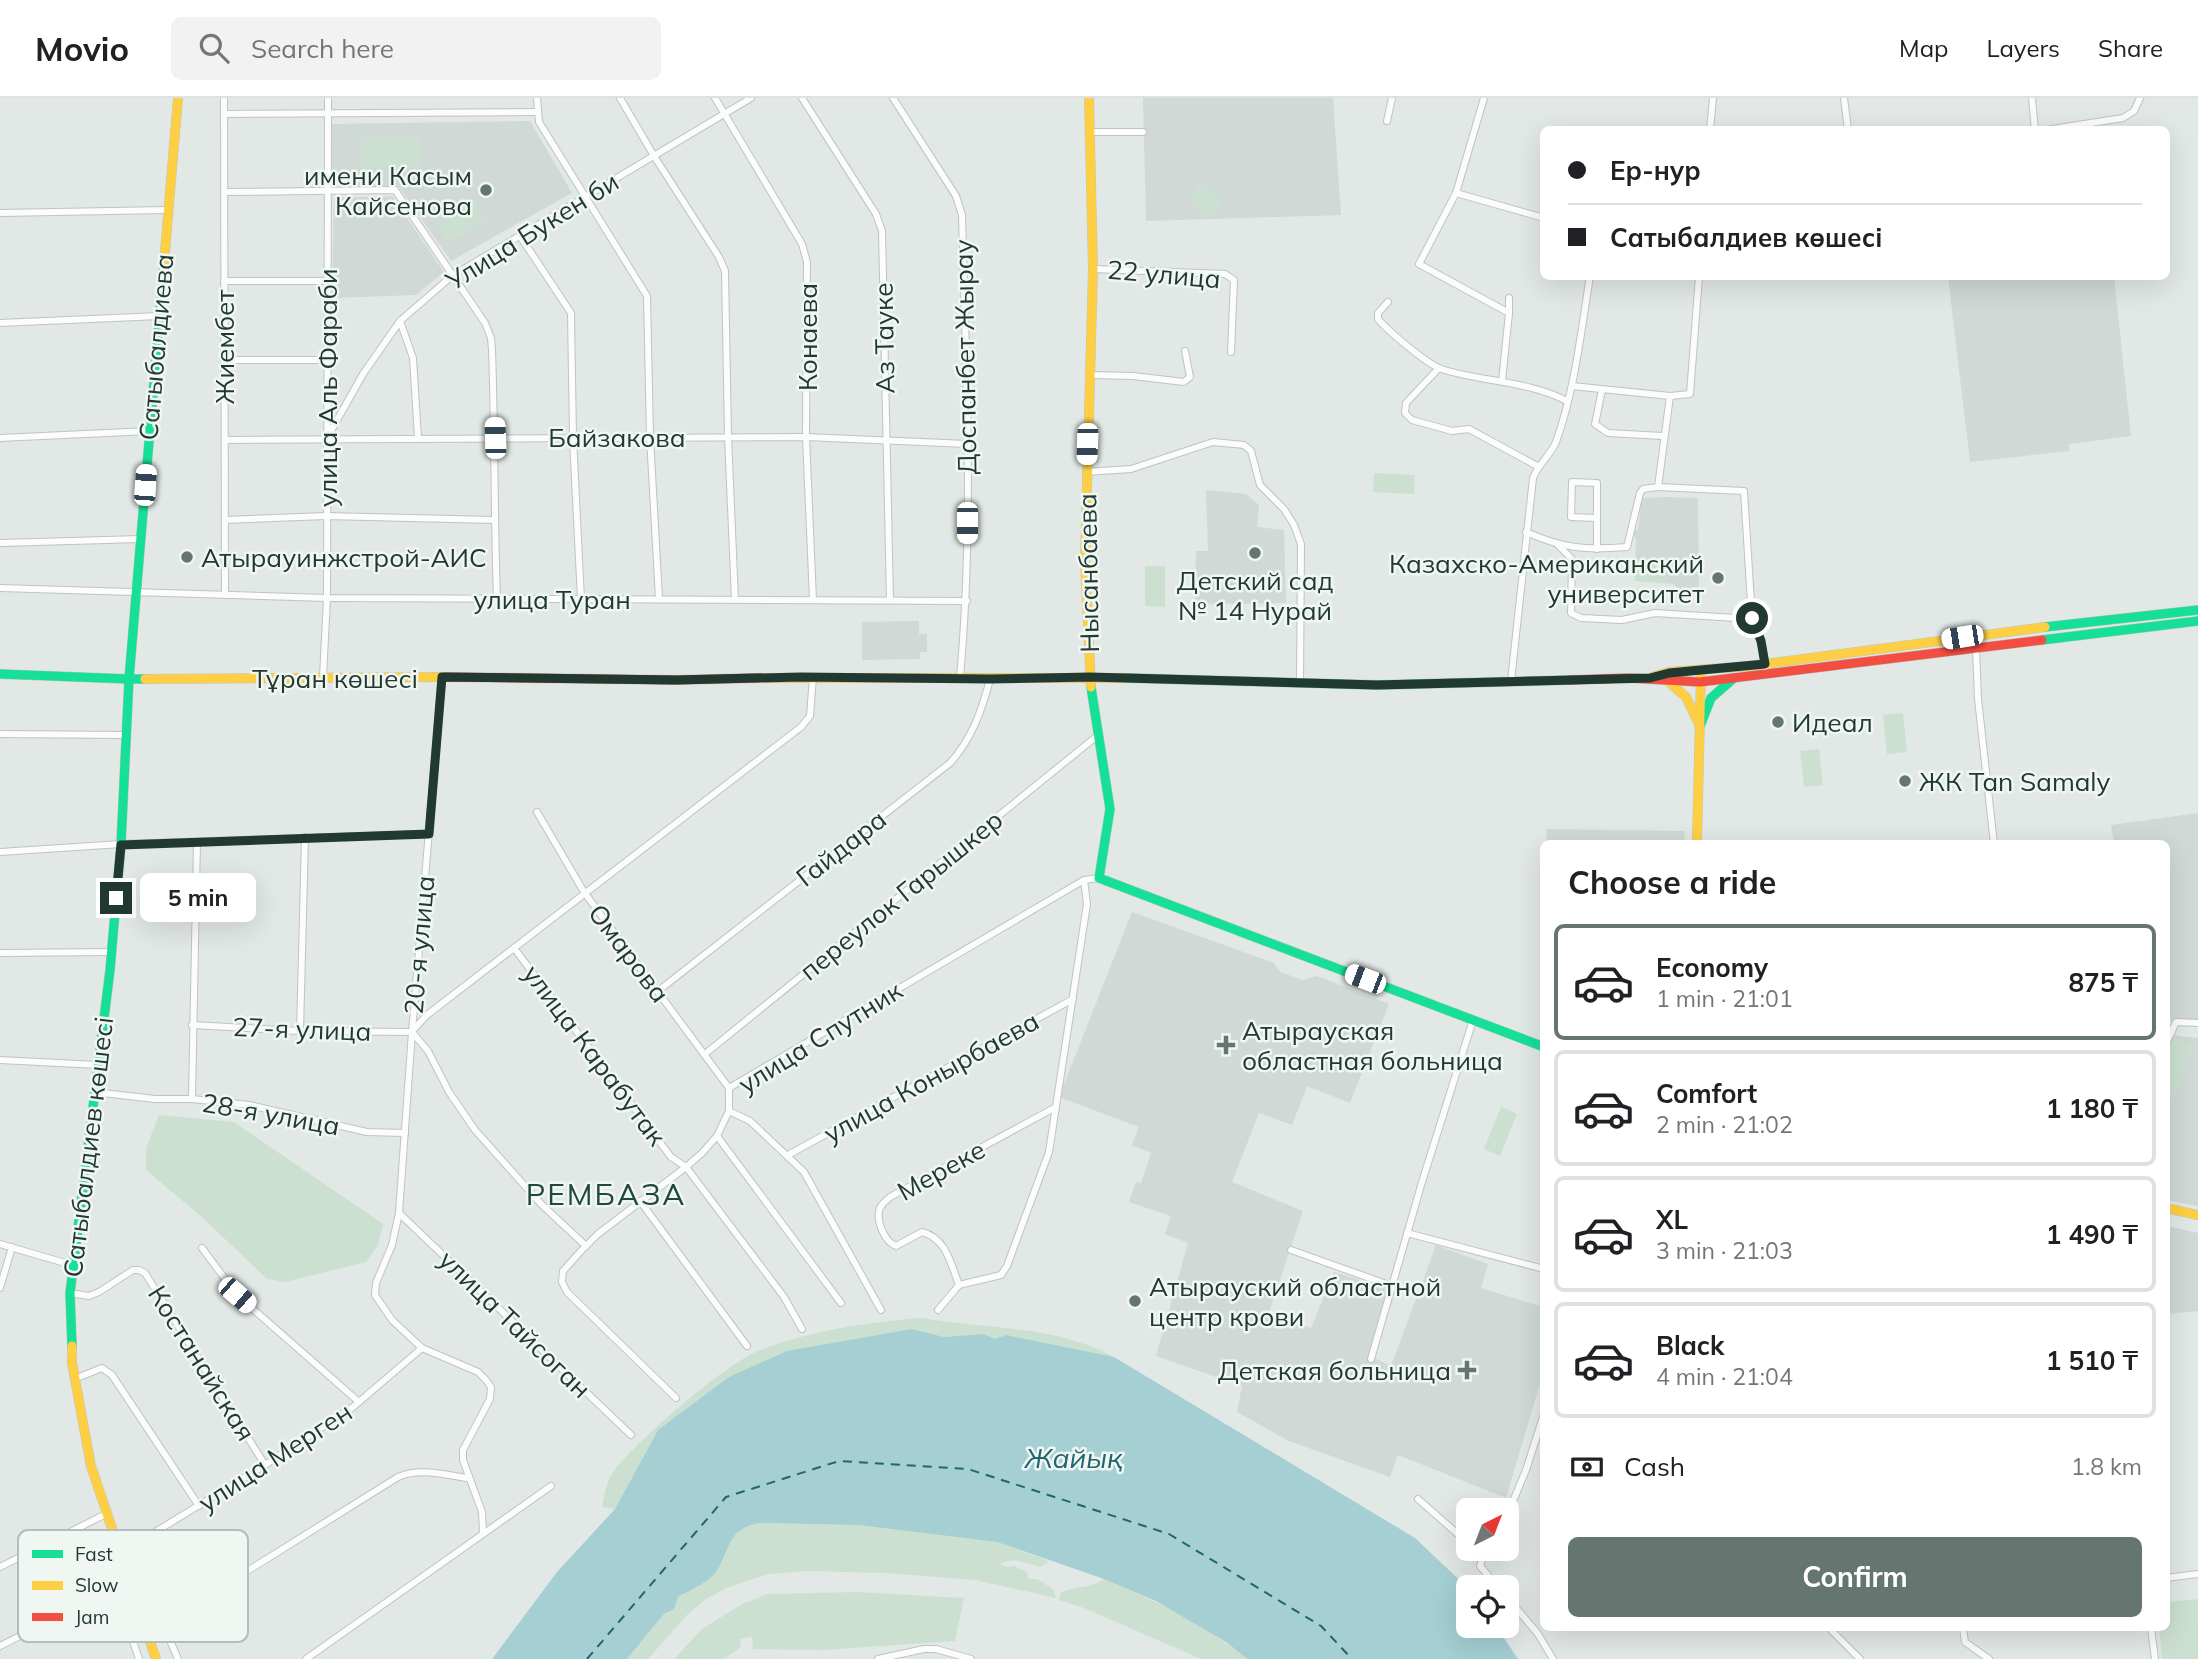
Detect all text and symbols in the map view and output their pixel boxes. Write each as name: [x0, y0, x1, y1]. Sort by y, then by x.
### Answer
search box: [171, 17, 661, 80]
text: Movio: [35, 28, 129, 69]
icon: search: [195, 29, 233, 67]
text: Search here: [251, 32, 394, 65]
text: Map: [1899, 33, 1948, 63]
text: Layers: [1986, 33, 2060, 63]
text: Share: [2098, 33, 2163, 63]
text: Ер-нур: [1610, 154, 1701, 187]
place label: имени Касым Кайсенова: [304, 159, 472, 222]
street label: Улица Букен би: [439, 165, 624, 298]
marker: имени Касым Кайсенова: [478, 182, 494, 198]
text: Сатыбалдиев көшесі: [1610, 221, 1882, 254]
street label: Доспанбет Жырау: [946, 239, 984, 475]
street label: Сатыбалдиева: [131, 252, 181, 442]
street label: 22 улица: [1106, 253, 1222, 295]
street label: улица Аль Фараби: [311, 269, 344, 507]
street label: Аз Тауке: [867, 282, 901, 394]
street label: Конаева: [791, 283, 824, 391]
street label: Жиембет: [208, 290, 241, 404]
car: [484, 417, 507, 459]
street label: Байзакова: [548, 421, 686, 454]
car: [1076, 423, 1099, 465]
car: [134, 463, 157, 507]
street label: Нысанбаева: [1070, 493, 1106, 653]
car: [957, 502, 978, 544]
place label: Атырауинжстрой-АИС: [201, 541, 487, 574]
marker: Детский сад № 14 Нурай: [1247, 545, 1263, 561]
place label: Казахско-Американский университет: [1389, 547, 1704, 610]
marker: Атырауинжстрой-АИС: [179, 549, 195, 565]
place label: Детский сад № 14 Нурай: [1177, 564, 1334, 627]
marker: Казахско-Американский университет: [1710, 570, 1726, 586]
street label: улица Туран: [473, 583, 631, 616]
route start: [1736, 602, 1768, 634]
car: [1940, 623, 1985, 651]
street label: Тұран көшесі: [252, 662, 418, 695]
place label: Идеал: [1792, 706, 1873, 739]
marker: Идеал: [1770, 714, 1786, 730]
place label: ЖК Tan Samaly: [1919, 765, 2111, 798]
marker: ЖК Tan Samaly: [1897, 773, 1913, 789]
street label: Гайдара: [789, 802, 893, 894]
street label: переулок Гарышкер: [793, 803, 1009, 987]
text: Choose a ride: [1568, 862, 1776, 902]
callout: 5 min: [140, 874, 256, 922]
street label: 20-я улица: [396, 874, 442, 1016]
route end: [100, 882, 132, 914]
text: 5 min: [168, 883, 228, 912]
street label: Омарова: [581, 897, 677, 1009]
icon: car: [1572, 951, 1635, 1014]
text: Economy: [1656, 951, 1768, 984]
street label: улица Карабутак: [516, 958, 674, 1152]
car: [1342, 962, 1389, 996]
text: 875 ₸: [2068, 966, 2138, 999]
street label: улица Спутник: [732, 974, 908, 1100]
text: 1 min · 21:01: [1656, 984, 1793, 1013]
street label: улица Конырбаева: [818, 1004, 1044, 1150]
street label: 27-я улица: [232, 1010, 372, 1048]
place label: Атырауская областная больница: [1242, 1014, 1503, 1077]
street label: Сатыбалдиев көшесі: [56, 1015, 120, 1279]
marker: Атырауская областная больница: [1216, 1035, 1236, 1055]
icon: car: [1572, 1077, 1635, 1140]
text: Comfort: [1656, 1077, 1757, 1110]
street label: 28-я улица: [200, 1086, 342, 1142]
text: 1 180 ₸: [2046, 1092, 2138, 1125]
text: 2 min · 21:02: [1656, 1110, 1793, 1139]
street label: Мереке: [891, 1132, 991, 1208]
district label: РЕМБАЗА: [526, 1175, 686, 1213]
icon: car: [1572, 1203, 1635, 1266]
text: XL: [1656, 1203, 1688, 1236]
text: 1 490 ₸: [2046, 1218, 2138, 1251]
text: 3 min · 21:03: [1656, 1236, 1793, 1265]
street label: улица Тайсоган: [432, 1243, 598, 1405]
place label: Атырауский областной центр крови: [1149, 1270, 1441, 1333]
car: [215, 1273, 260, 1317]
street label: Костанайская: [141, 1279, 263, 1447]
marker: Атырауский областной центр крови: [1127, 1293, 1143, 1309]
icon: car: [1572, 1329, 1635, 1392]
text: Black: [1656, 1329, 1724, 1362]
text: 1 510 ₸: [2046, 1344, 2138, 1377]
place label: Детская больница: [1218, 1354, 1451, 1387]
marker: Детская больница: [1457, 1360, 1477, 1380]
text: 4 min · 21:04: [1656, 1362, 1793, 1391]
street label: улица Мерген: [192, 1395, 358, 1519]
water label: Жайық: [1024, 1440, 1123, 1475]
icon: cash: [1568, 1448, 1606, 1486]
text: Cash: [1624, 1450, 1685, 1483]
text: 1.8 km: [2071, 1452, 2142, 1481]
north arrow: [1456, 1498, 1519, 1561]
map controls: [1456, 1498, 1519, 1638]
legend: [18, 1530, 248, 1642]
button: Confirm: [1568, 1537, 2142, 1617]
text: Fast: [75, 1542, 113, 1566]
text: Slow: [75, 1573, 119, 1597]
button: locate: [1456, 1575, 1519, 1638]
text: Jam: [75, 1605, 109, 1629]

